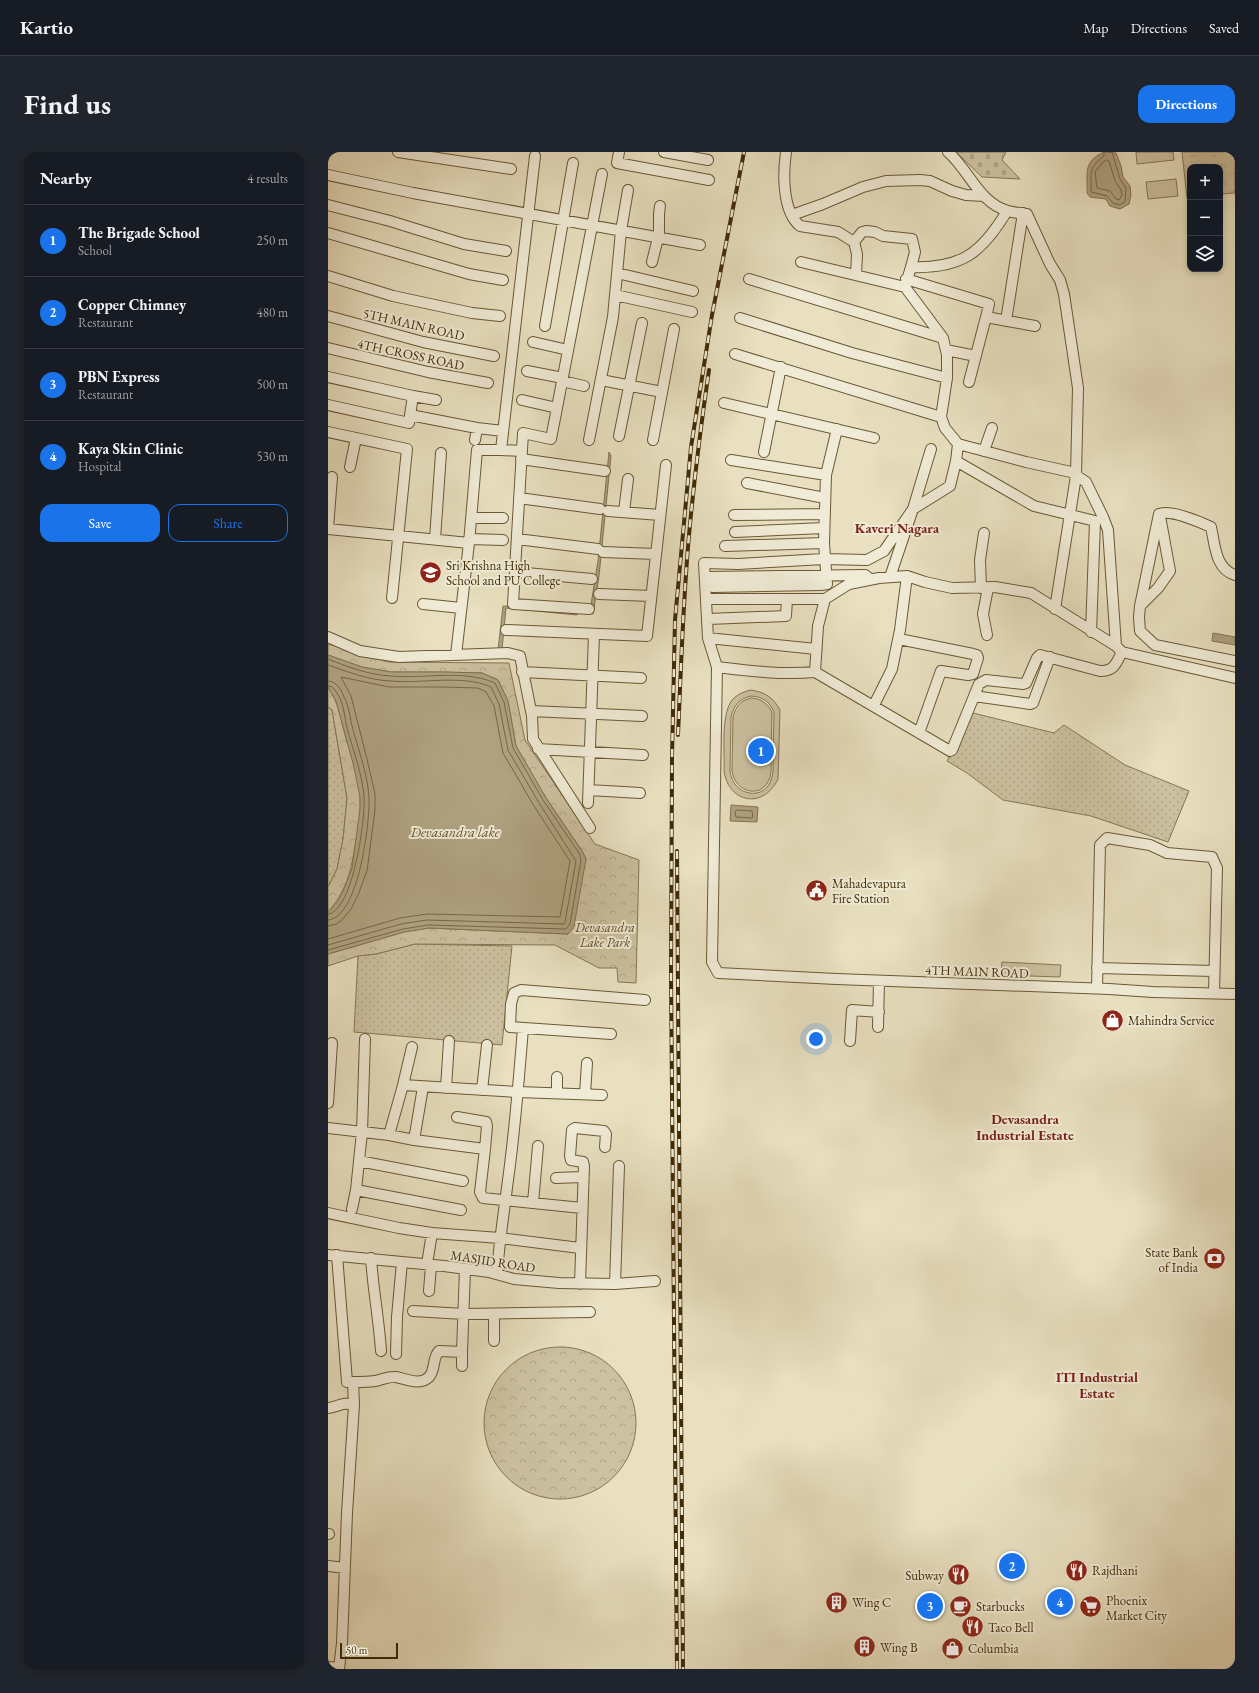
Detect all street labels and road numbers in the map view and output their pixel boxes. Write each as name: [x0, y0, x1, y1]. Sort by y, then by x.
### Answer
street label: 5TH MAIN ROAD: [361, 305, 467, 344]
street label: 4TH CROSS ROAD: [356, 335, 466, 374]
street label: 4TH MAIN ROAD: [925, 961, 1029, 982]
street label: MASJID ROAD: [449, 1246, 537, 1277]

